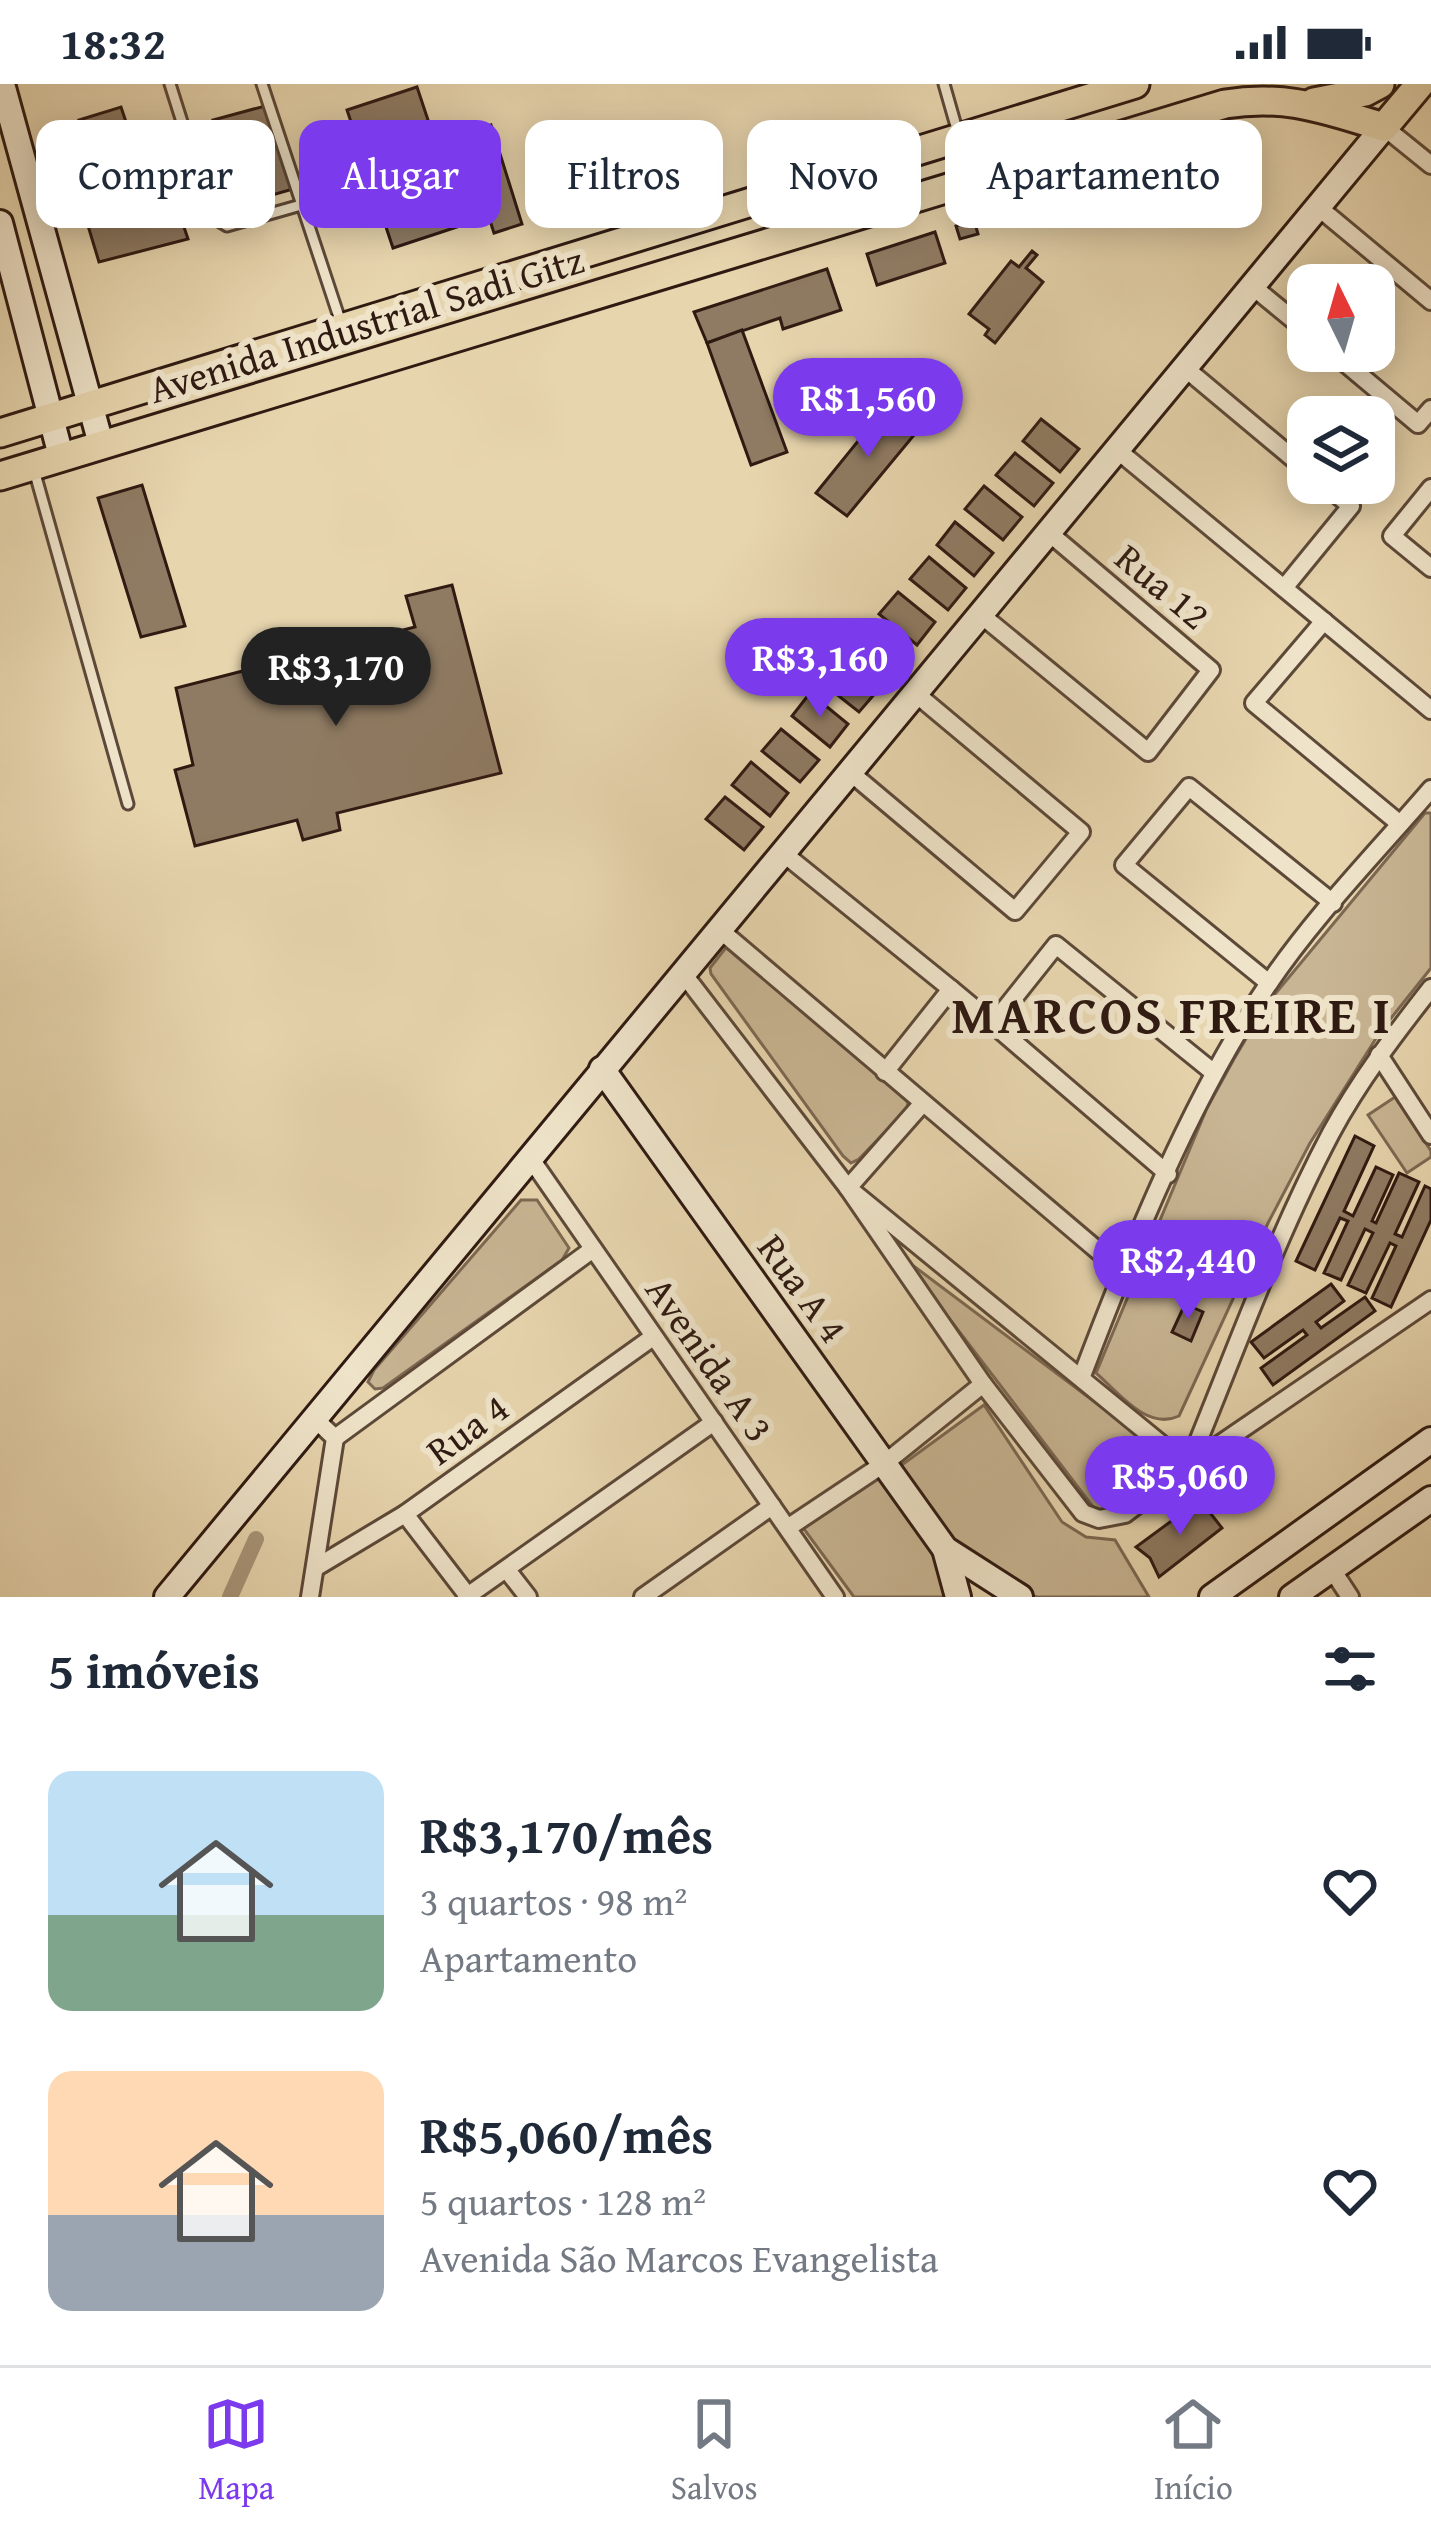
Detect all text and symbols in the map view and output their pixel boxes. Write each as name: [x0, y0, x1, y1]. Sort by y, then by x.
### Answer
text: 18:32: [60, 10, 166, 75]
chip: Comprar: [36, 120, 275, 228]
chip: Alugar: [299, 120, 501, 228]
chip: Filtros: [525, 120, 723, 228]
chip: Novo: [747, 120, 921, 228]
chip: Apartamento: [945, 120, 1262, 228]
street label: Avenida Industrial Sadi Gitz: [141, 230, 590, 417]
north arrow: [1287, 264, 1395, 372]
map controls: [1287, 264, 1395, 504]
pin: R$1,560: [757, 358, 979, 460]
text: R$1,560: [800, 368, 936, 425]
button: layers: [1287, 396, 1395, 504]
street label: Rua 12: [1104, 529, 1223, 642]
pin: R$3,160: [709, 618, 931, 720]
pin: R$3,170: [225, 627, 447, 729]
text: R$3,160: [752, 628, 888, 685]
text: R$3,170: [268, 637, 404, 694]
district label: MARCOS FREIRE I: [951, 977, 1393, 1052]
pin: R$2,440: [1077, 1220, 1299, 1322]
street label: Rua A 4: [745, 1222, 862, 1354]
text: R$2,440: [1120, 1230, 1256, 1287]
street label: Avenida A 3: [633, 1264, 788, 1453]
street label: Rua 4: [414, 1379, 520, 1478]
pin: R$5,060: [1069, 1436, 1291, 1538]
text: R$5,060: [1112, 1446, 1248, 1503]
text: 5 imóveis: [48, 1632, 260, 1707]
icon: filters: [1317, 1636, 1383, 1702]
text: R$3,170/mês: [420, 1797, 713, 1872]
icon: home: [144, 1819, 288, 1963]
icon: heart: [1317, 1858, 1383, 1924]
text: 3 quartos · 98 m²: [420, 1872, 687, 1929]
text: Apartamento: [420, 1929, 637, 1986]
text: R$5,060/mês: [420, 2097, 713, 2172]
icon: home: [144, 2119, 288, 2263]
icon: heart: [1317, 2158, 1383, 2224]
text: 5 quartos · 128 m²: [420, 2172, 706, 2229]
text: Avenida São Marcos Evangelista: [420, 2229, 938, 2286]
tab: Mapa: [198, 2391, 274, 2511]
tab: Salvos: [671, 2391, 758, 2511]
tab: Início: [1154, 2391, 1233, 2511]

